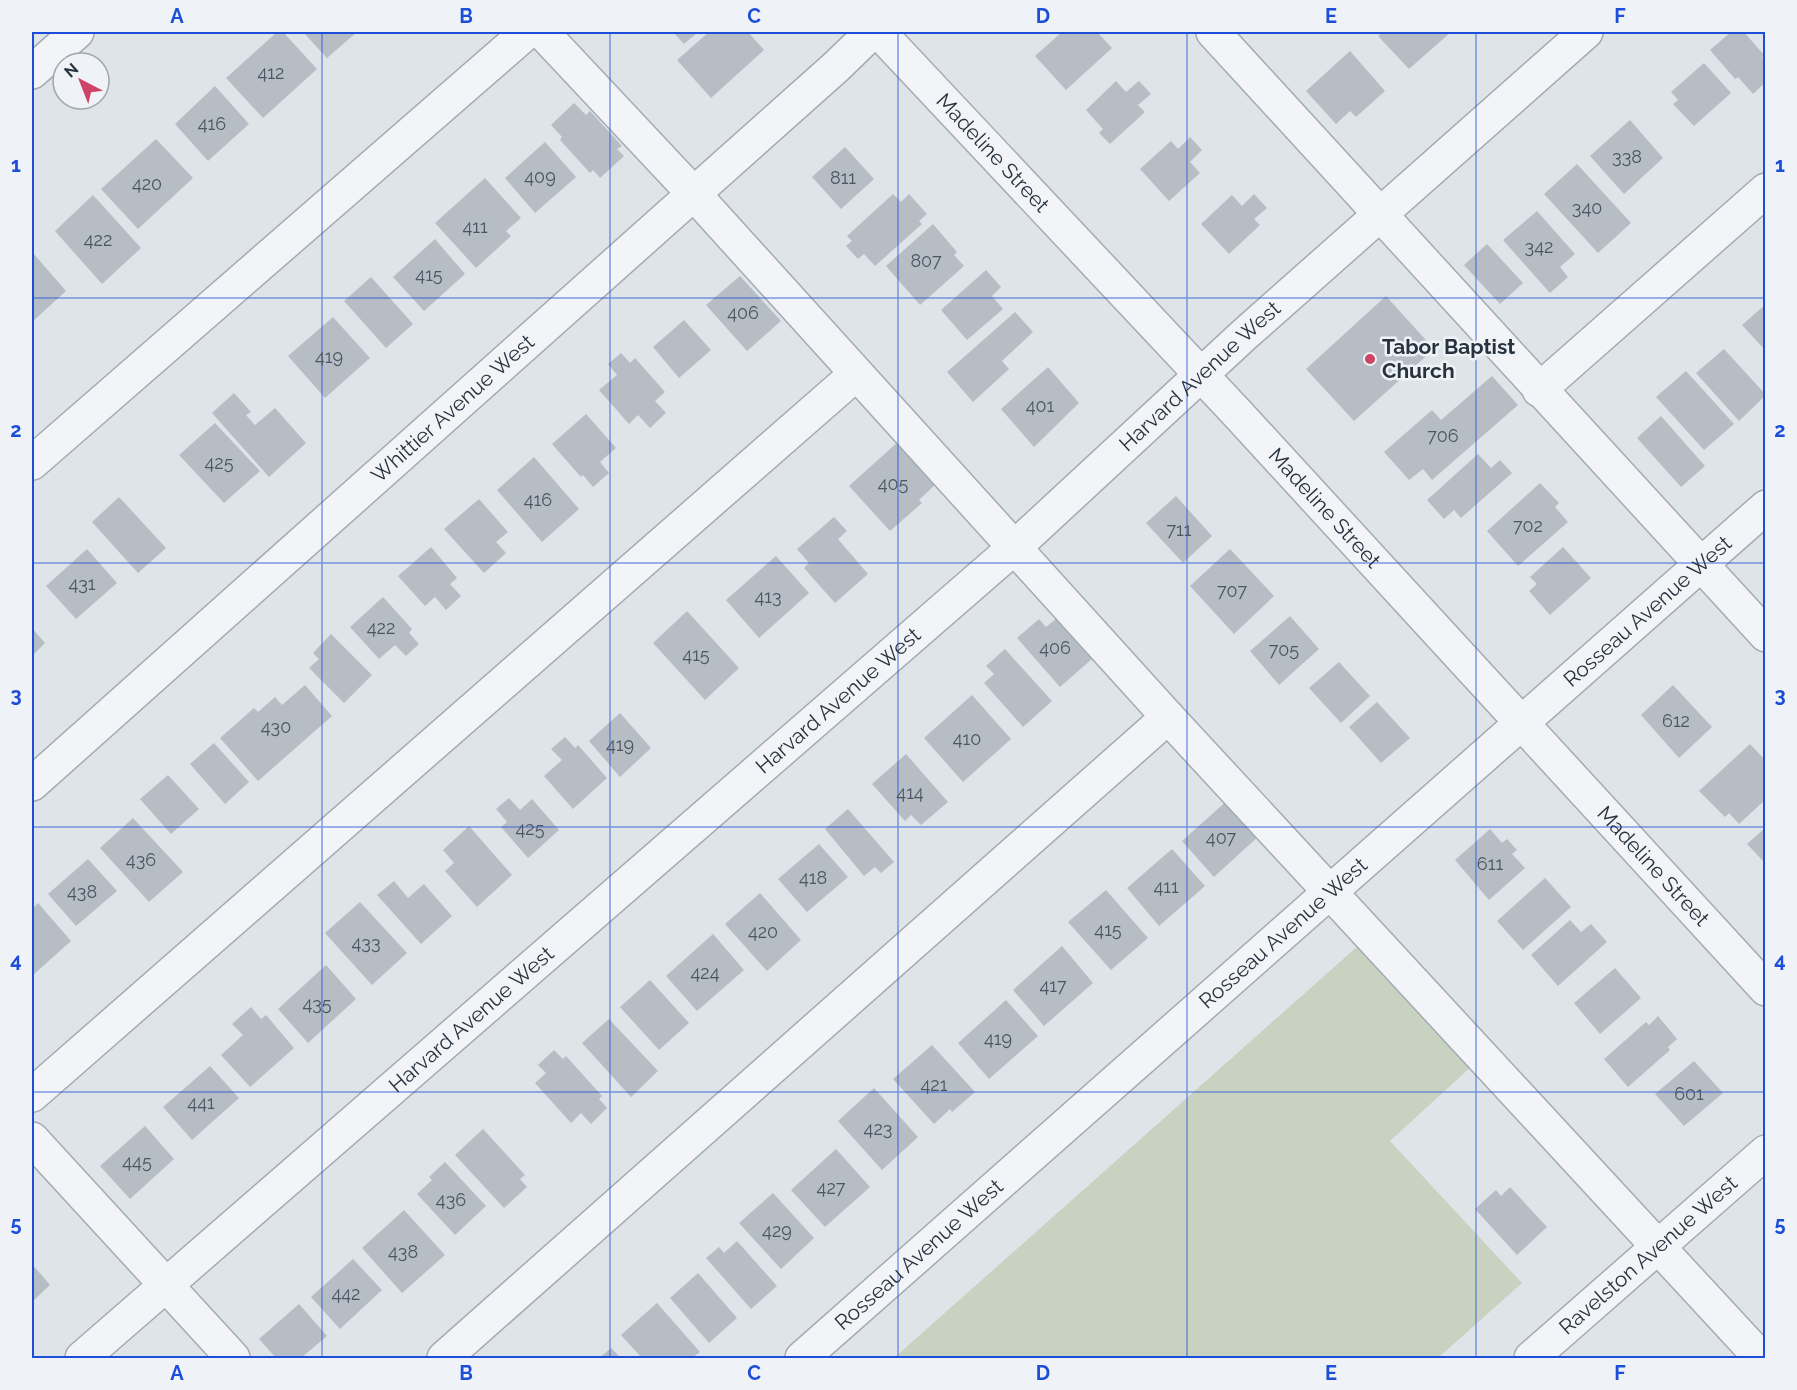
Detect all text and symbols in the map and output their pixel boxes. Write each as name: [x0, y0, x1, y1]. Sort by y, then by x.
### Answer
text: A: [170, 4, 184, 28]
text: B: [459, 4, 473, 28]
text: C: [747, 4, 761, 28]
text: D: [1036, 4, 1050, 28]
text: E: [1325, 4, 1337, 28]
text: F: [1614, 4, 1626, 28]
north arrow: [51, 51, 111, 111]
text: N: [60, 59, 82, 81]
house number: 412: [258, 62, 284, 83]
street label: Madeline Street: [931, 88, 1055, 217]
house number: 416: [198, 113, 226, 134]
house number: 338: [1612, 146, 1642, 167]
text: 1: [11, 153, 21, 177]
text: 1: [1775, 153, 1785, 177]
house number: 409: [524, 166, 556, 187]
house number: 811: [830, 167, 856, 188]
house number: 420: [132, 173, 162, 194]
house number: 340: [1572, 197, 1602, 218]
house number: 411: [462, 216, 488, 237]
house number: 422: [84, 229, 112, 250]
house number: 342: [1525, 236, 1553, 257]
house number: 807: [910, 250, 942, 271]
house number: 415: [415, 264, 443, 285]
street label: Harvard Avenue West: [1114, 296, 1285, 456]
house number: 406: [727, 302, 759, 323]
street label: Whittier Avenue West: [366, 329, 539, 487]
place label: Tabor Baptist Church: [1382, 334, 1515, 383]
house number: 419: [315, 346, 343, 367]
marker: Tabor Baptist Church: [1363, 352, 1377, 366]
house number: 401: [1026, 395, 1055, 416]
text: 2: [10, 418, 22, 442]
text: 2: [1774, 418, 1786, 442]
house number: 706: [1427, 425, 1459, 446]
street label: Madeline Street: [1264, 443, 1386, 573]
house number: 425: [204, 452, 234, 473]
house number: 405: [878, 473, 909, 494]
house number: 416: [524, 489, 552, 510]
house number: 702: [1513, 515, 1543, 536]
house number: 711: [1166, 519, 1192, 540]
street label: Rosseau Avenue West: [1558, 530, 1736, 692]
house number: 431: [68, 573, 96, 594]
house number: 707: [1217, 580, 1247, 601]
house number: 413: [754, 586, 782, 607]
house number: 422: [367, 617, 395, 638]
street label: Harvard Avenue West: [750, 622, 925, 779]
house number: 406: [1039, 637, 1071, 658]
house number: 705: [1269, 639, 1299, 660]
house number: 415: [682, 644, 710, 665]
text: 3: [10, 683, 22, 707]
text: 3: [1774, 683, 1786, 707]
house number: 612: [1662, 710, 1690, 731]
house number: 430: [261, 716, 291, 737]
house number: 410: [953, 728, 981, 749]
house number: 419: [606, 734, 634, 755]
house number: 414: [896, 782, 924, 803]
street label: Madeline Street: [1592, 801, 1715, 931]
house number: 425: [515, 818, 545, 839]
house number: 407: [1206, 827, 1237, 848]
house number: 436: [126, 849, 156, 870]
street label: Rosseau Avenue West: [1194, 852, 1372, 1013]
house number: 611: [1477, 853, 1503, 874]
house number: 418: [799, 867, 827, 888]
house number: 411: [1153, 876, 1179, 897]
house number: 438: [67, 881, 97, 902]
house number: 415: [1094, 919, 1122, 940]
house number: 420: [748, 921, 778, 942]
house number: 433: [351, 932, 381, 953]
street label: Harvard Avenue West: [384, 941, 559, 1097]
text: 4: [10, 948, 22, 972]
text: 4: [1774, 948, 1786, 972]
house number: 424: [690, 962, 720, 983]
house number: 417: [1039, 975, 1067, 996]
house number: 435: [302, 993, 332, 1014]
house number: 419: [984, 1028, 1012, 1049]
house number: 421: [921, 1074, 948, 1095]
house number: 601: [1674, 1083, 1704, 1104]
house number: 441: [187, 1092, 215, 1113]
house number: 423: [864, 1118, 892, 1139]
house number: 445: [122, 1151, 152, 1172]
street label: Ravelston Avenue West: [1554, 1170, 1742, 1340]
street label: Rosseau Avenue West: [830, 1174, 1008, 1335]
house number: 427: [817, 1177, 846, 1198]
house number: 436: [436, 1189, 466, 1210]
text: 5: [10, 1212, 22, 1236]
text: 5: [1774, 1212, 1786, 1236]
house number: 429: [762, 1220, 792, 1241]
house number: 438: [388, 1241, 418, 1262]
house number: 442: [331, 1283, 361, 1304]
text: A: [170, 1361, 184, 1385]
text: B: [459, 1361, 473, 1385]
text: C: [747, 1361, 761, 1385]
text: D: [1036, 1361, 1050, 1385]
text: E: [1325, 1361, 1337, 1385]
text: F: [1614, 1361, 1626, 1385]

